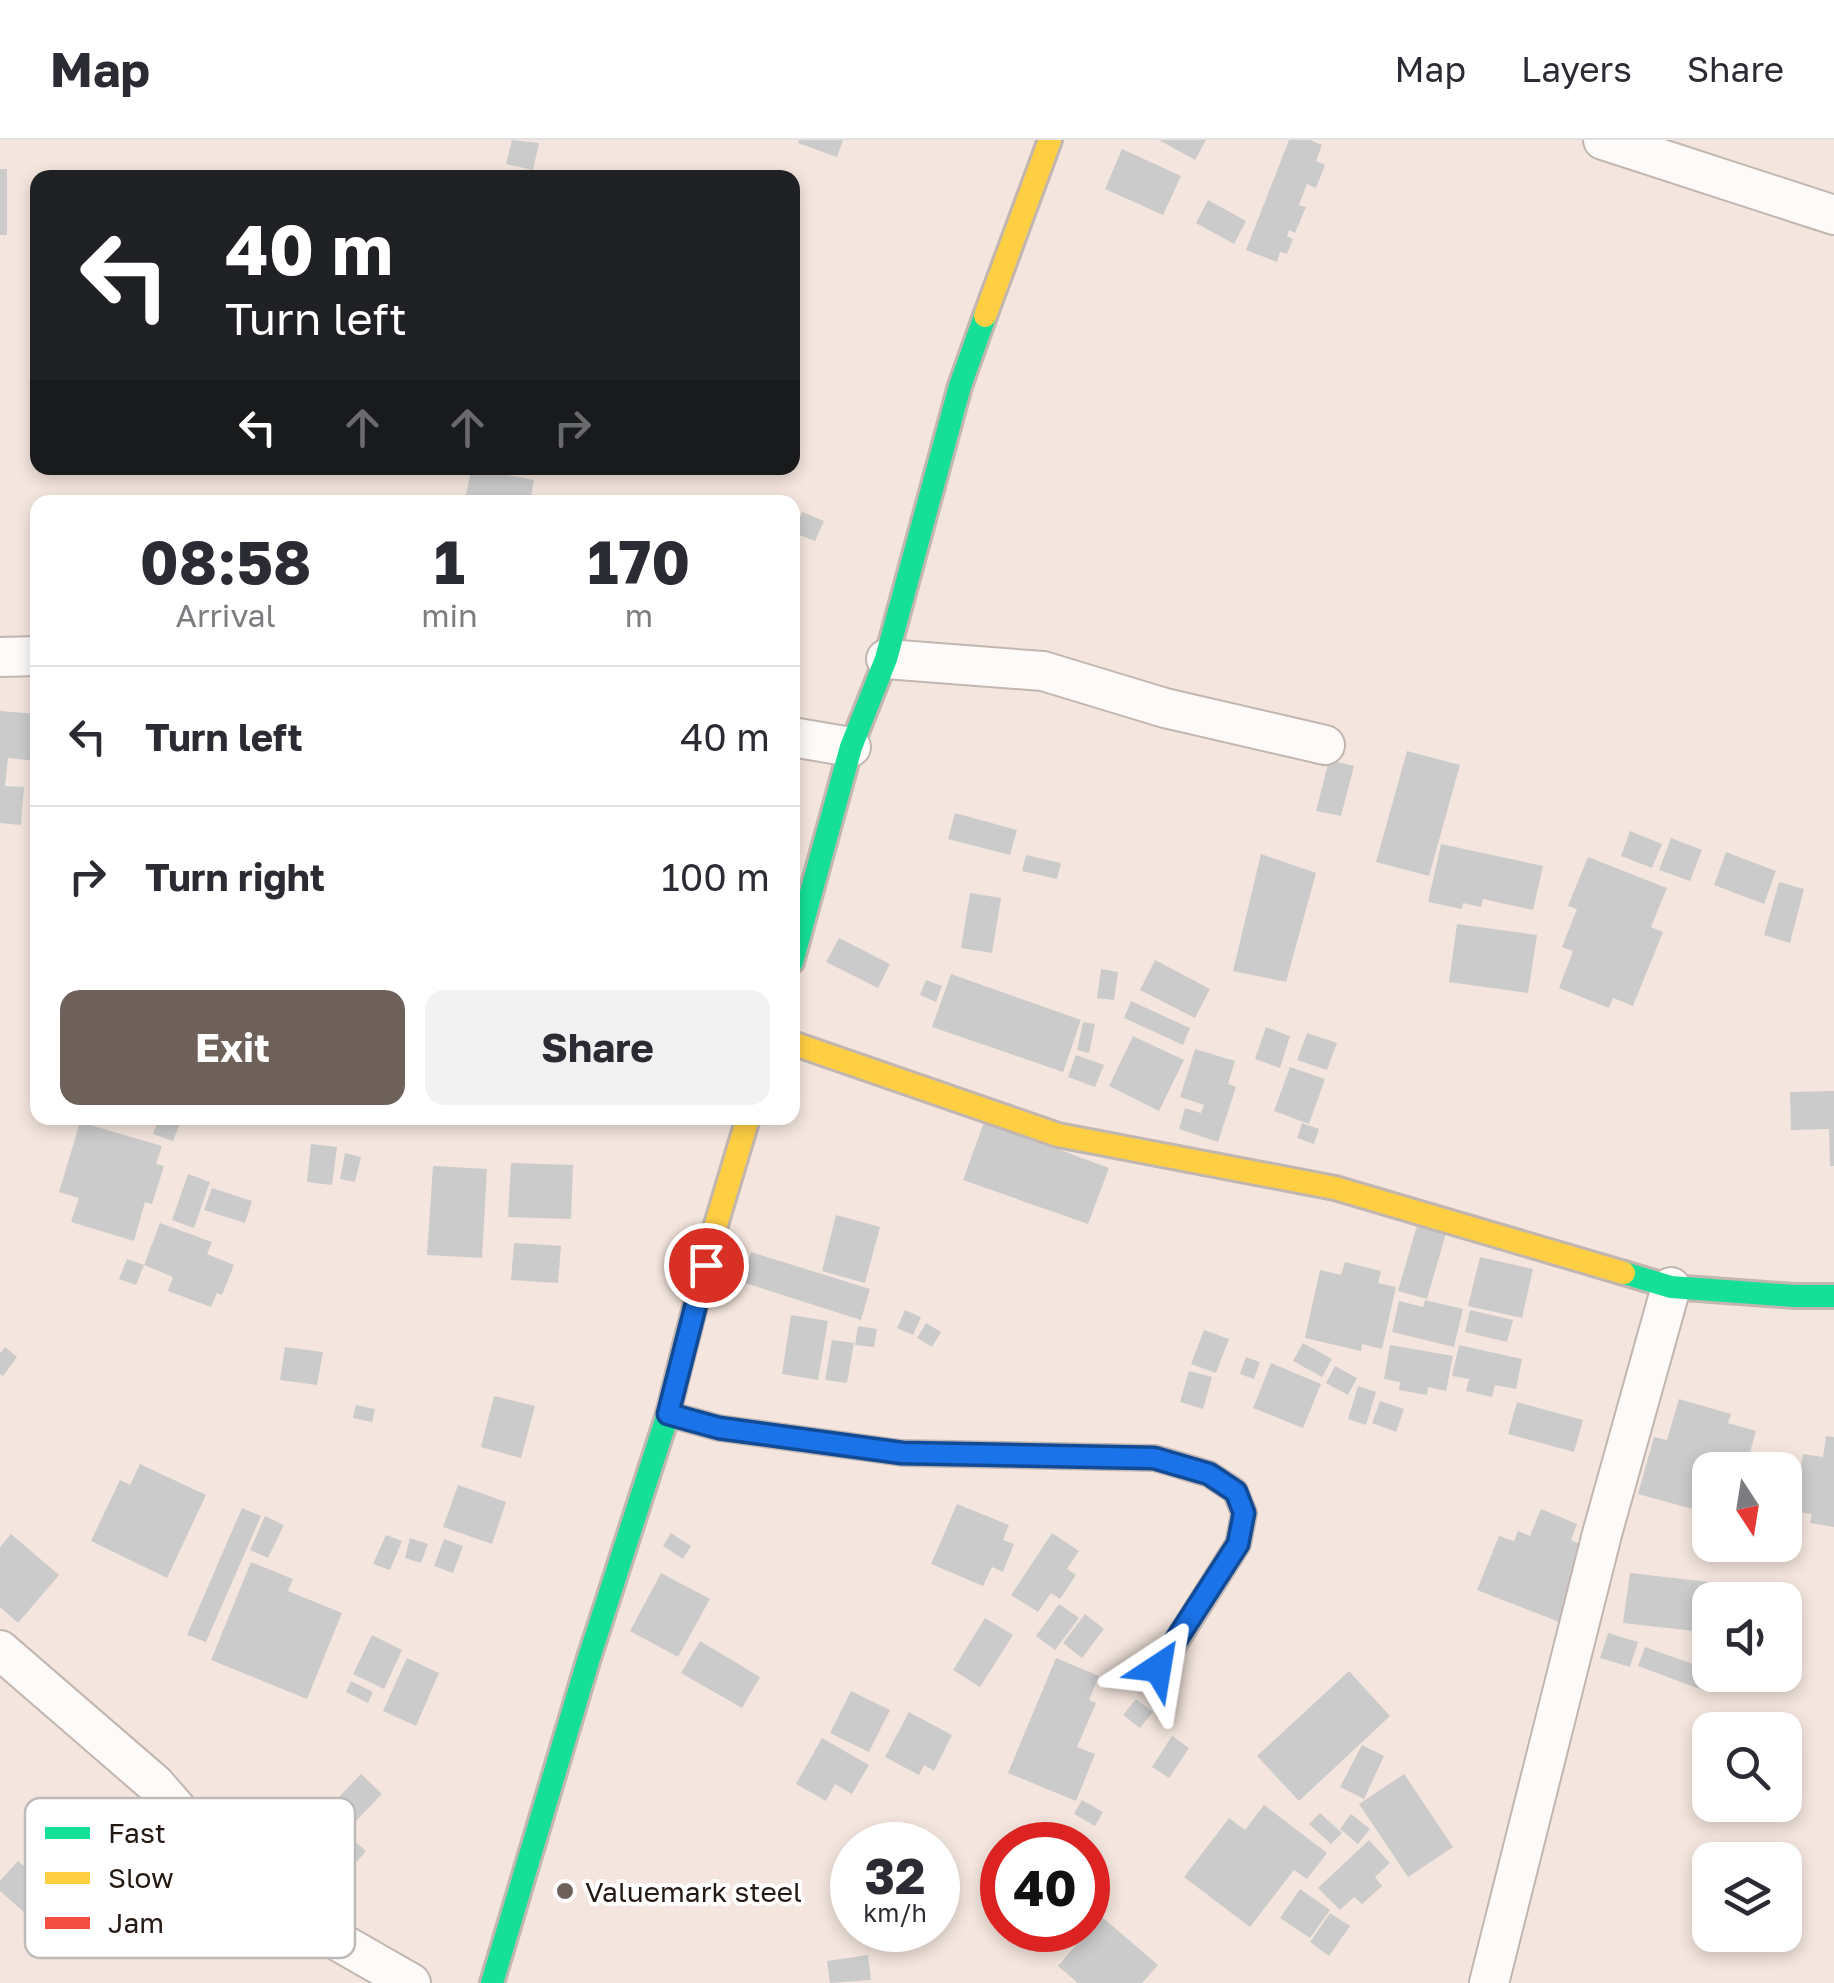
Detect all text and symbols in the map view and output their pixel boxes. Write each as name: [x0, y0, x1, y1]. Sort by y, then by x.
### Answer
text: Map: [50, 40, 150, 98]
text: Map: [1395, 48, 1466, 90]
text: Layers: [1521, 48, 1632, 90]
text: Share: [1687, 48, 1784, 90]
text: 40 m: [225, 206, 393, 290]
icon: left: [60, 210, 190, 340]
text: Turn left: [225, 291, 407, 345]
icon: left: [230, 400, 285, 455]
icon: ahead: [335, 400, 390, 455]
icon: ahead: [440, 400, 495, 455]
icon: right: [545, 400, 600, 455]
text: 08:58: [140, 525, 311, 597]
text: 1: [434, 525, 465, 597]
text: 170: [588, 525, 690, 597]
text: Arrival: [175, 596, 276, 634]
text: min: [421, 596, 478, 634]
text: m: [625, 596, 653, 634]
icon: left: [60, 709, 115, 764]
text: Turn left: [145, 714, 303, 759]
text: 40 m: [680, 714, 770, 759]
icon: right: [60, 849, 115, 904]
text: Turn right: [145, 854, 325, 899]
text: 100 m: [661, 854, 770, 899]
button: Exit: [60, 990, 405, 1105]
button: Share: [425, 990, 770, 1105]
pin: [664, 1223, 749, 1308]
icon: arrive: [679, 1238, 734, 1293]
north arrow: [1692, 1452, 1802, 1562]
map controls: [1692, 1452, 1802, 1952]
button: sound: [1692, 1582, 1802, 1692]
position arrow: [1106, 1616, 1210, 1720]
button: search: [1692, 1712, 1802, 1822]
legend: [25, 1798, 355, 1958]
text: Fast: [108, 1816, 166, 1849]
speed limit sign: 40: [980, 1822, 1110, 1952]
button: layers: [1692, 1842, 1802, 1952]
text: 32: [864, 1845, 925, 1905]
text: Slow: [108, 1861, 174, 1894]
place label: Valuemark steel: [585, 1875, 802, 1908]
marker: Valuemark steel: [554, 1880, 576, 1902]
text: km/h: [863, 1897, 927, 1928]
text: Jam: [108, 1906, 164, 1939]

